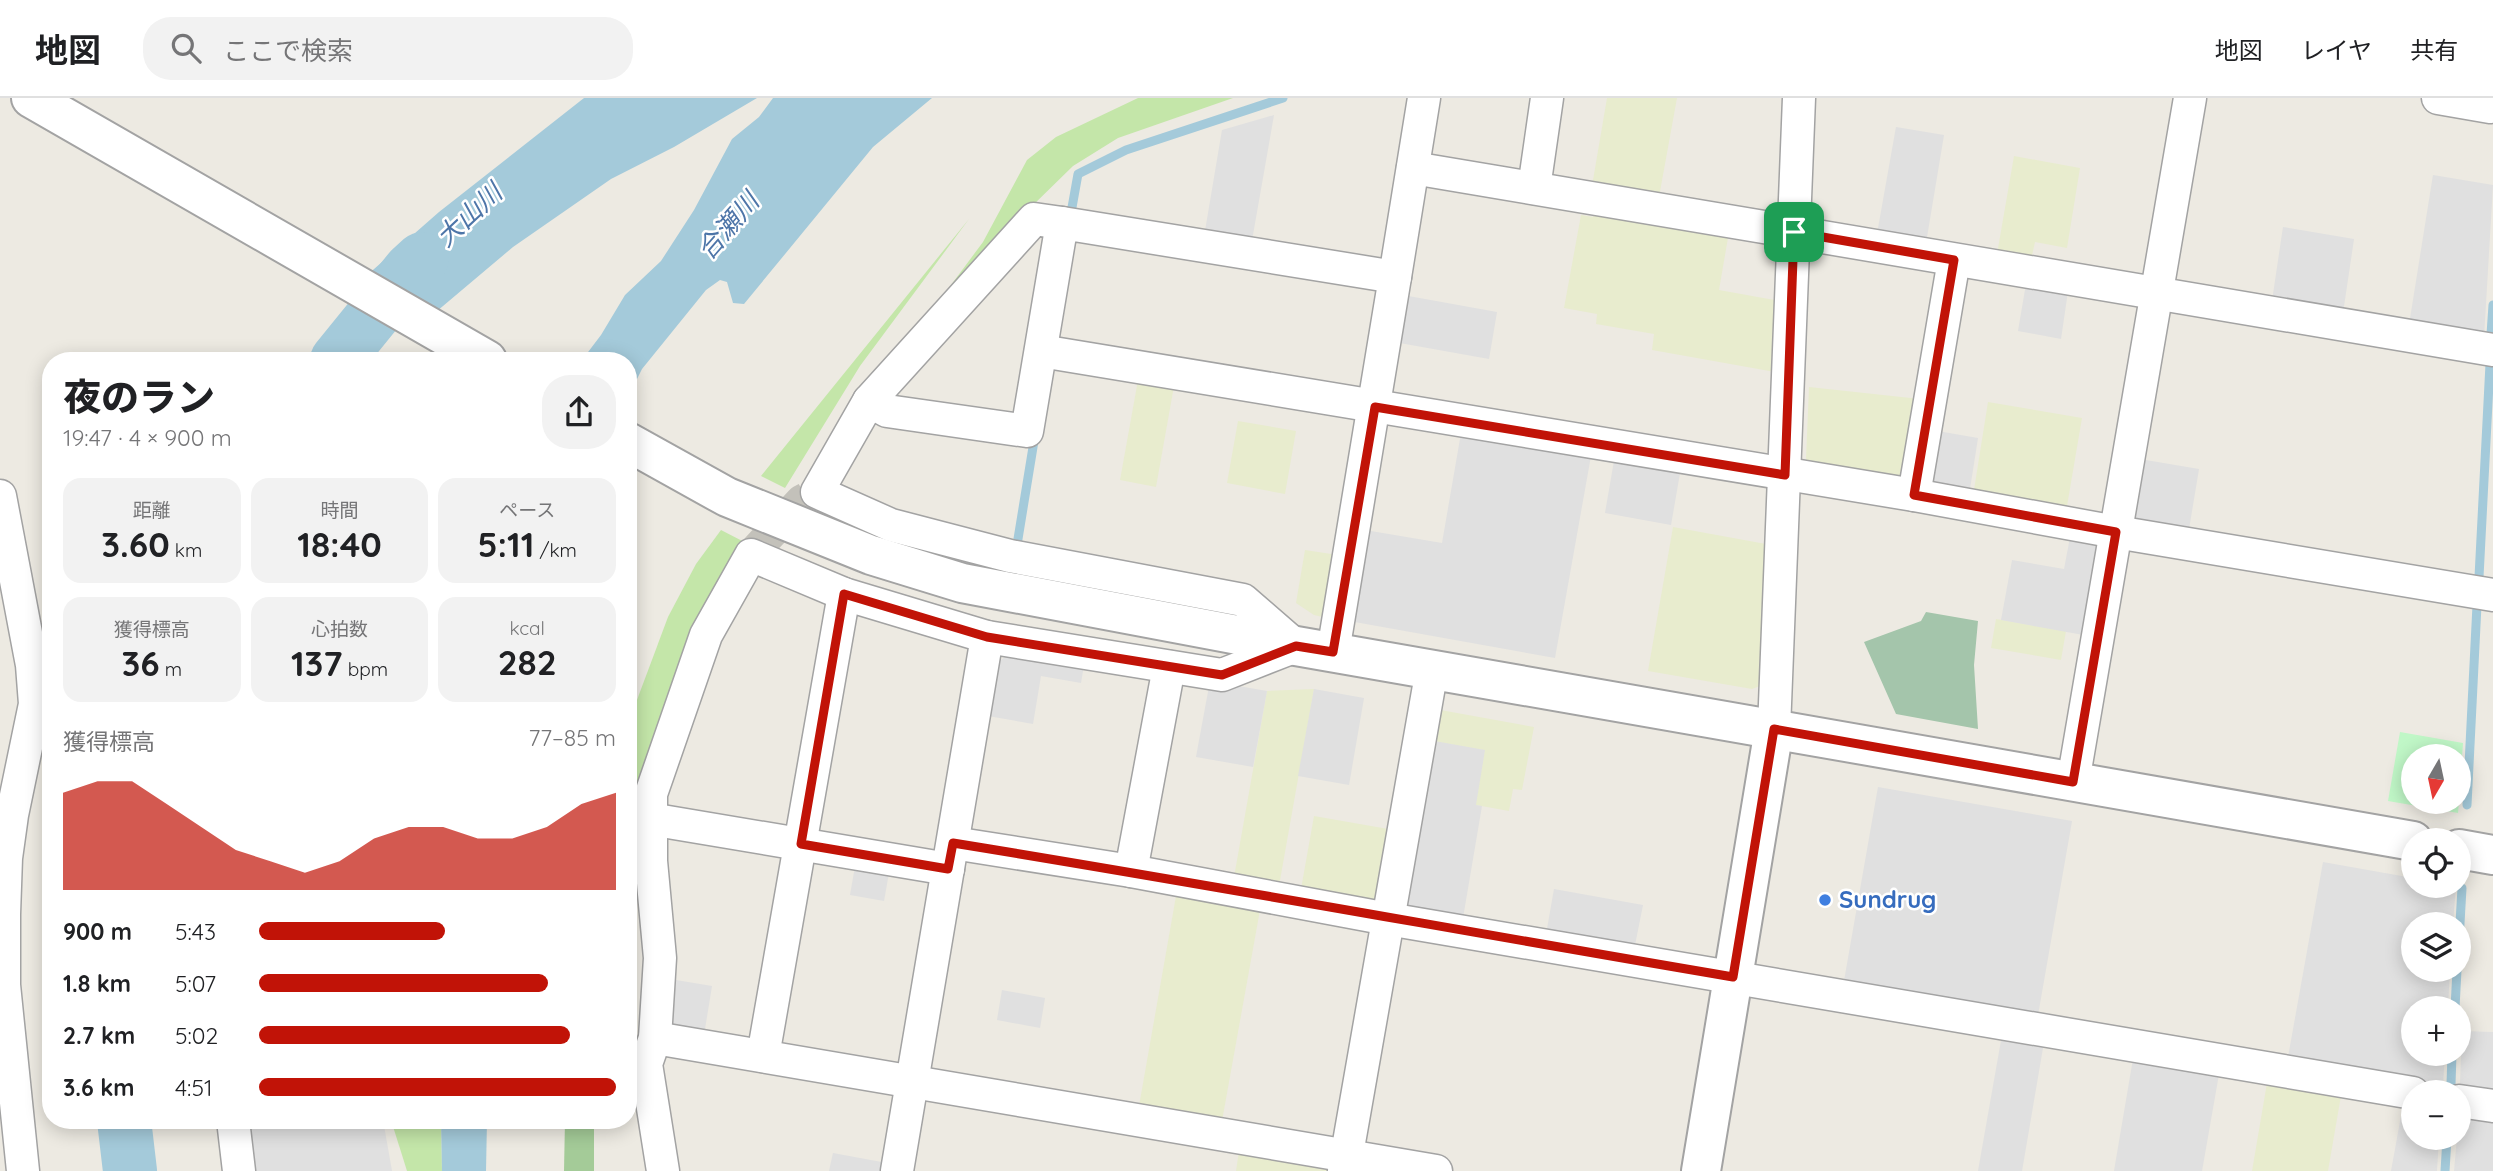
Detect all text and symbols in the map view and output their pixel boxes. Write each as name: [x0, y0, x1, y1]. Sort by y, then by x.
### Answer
search box: [143, 17, 633, 80]
text: 地図: [35, 29, 101, 70]
icon: search: [167, 29, 205, 67]
text: ここで検索: [223, 34, 353, 67]
text: 地図: [2215, 35, 2263, 65]
text: レイヤ: [2301, 35, 2372, 65]
text: 共有: [2410, 35, 2458, 65]
water label: 大山川: [429, 174, 511, 253]
water label: 合瀬川: [690, 183, 768, 266]
pin: [1764, 202, 1824, 262]
icon: arrive: [1775, 213, 1813, 251]
text: 夜のラン: [63, 373, 215, 421]
button: share: [542, 375, 616, 449]
text: 19:47 · 4 × 900 m: [63, 423, 232, 452]
text: 距離: [133, 498, 171, 522]
text: 時間: [320, 498, 359, 522]
text: ペース: [499, 498, 555, 522]
text: 3.60: [101, 522, 170, 566]
text: 18:40: [297, 522, 382, 566]
text: 5:11: [477, 522, 534, 566]
text: km: [170, 538, 202, 562]
text: /km: [534, 538, 577, 562]
text: kcal: [509, 616, 545, 640]
text: 獲得標高: [114, 617, 190, 641]
text: 心拍数: [311, 617, 368, 641]
text: 282: [498, 640, 557, 684]
text: 36: [121, 641, 160, 685]
text: 137: [291, 641, 343, 685]
text: m: [160, 657, 182, 681]
text: bpm: [343, 657, 388, 681]
text: 77–85 m: [528, 723, 616, 752]
text: 獲得標高: [63, 727, 155, 756]
north arrow: [2401, 744, 2471, 814]
map controls: [2401, 744, 2471, 1150]
button: locate: [2401, 828, 2471, 898]
place label: Sundrug: [1839, 884, 1936, 914]
marker: Sundrug: [1817, 892, 1833, 908]
button: layers: [2401, 912, 2471, 982]
text: 900 m: [63, 917, 132, 946]
text: 5:43: [175, 917, 216, 946]
text: 1.8 km: [63, 969, 131, 998]
text: 5:07: [175, 969, 216, 998]
button: +: [2401, 996, 2471, 1066]
text: 2.7 km: [63, 1021, 135, 1050]
text: 5:02: [175, 1021, 218, 1050]
text: 3.6 km: [63, 1073, 135, 1102]
text: 4:51: [175, 1073, 212, 1102]
button: −: [2401, 1080, 2471, 1150]

